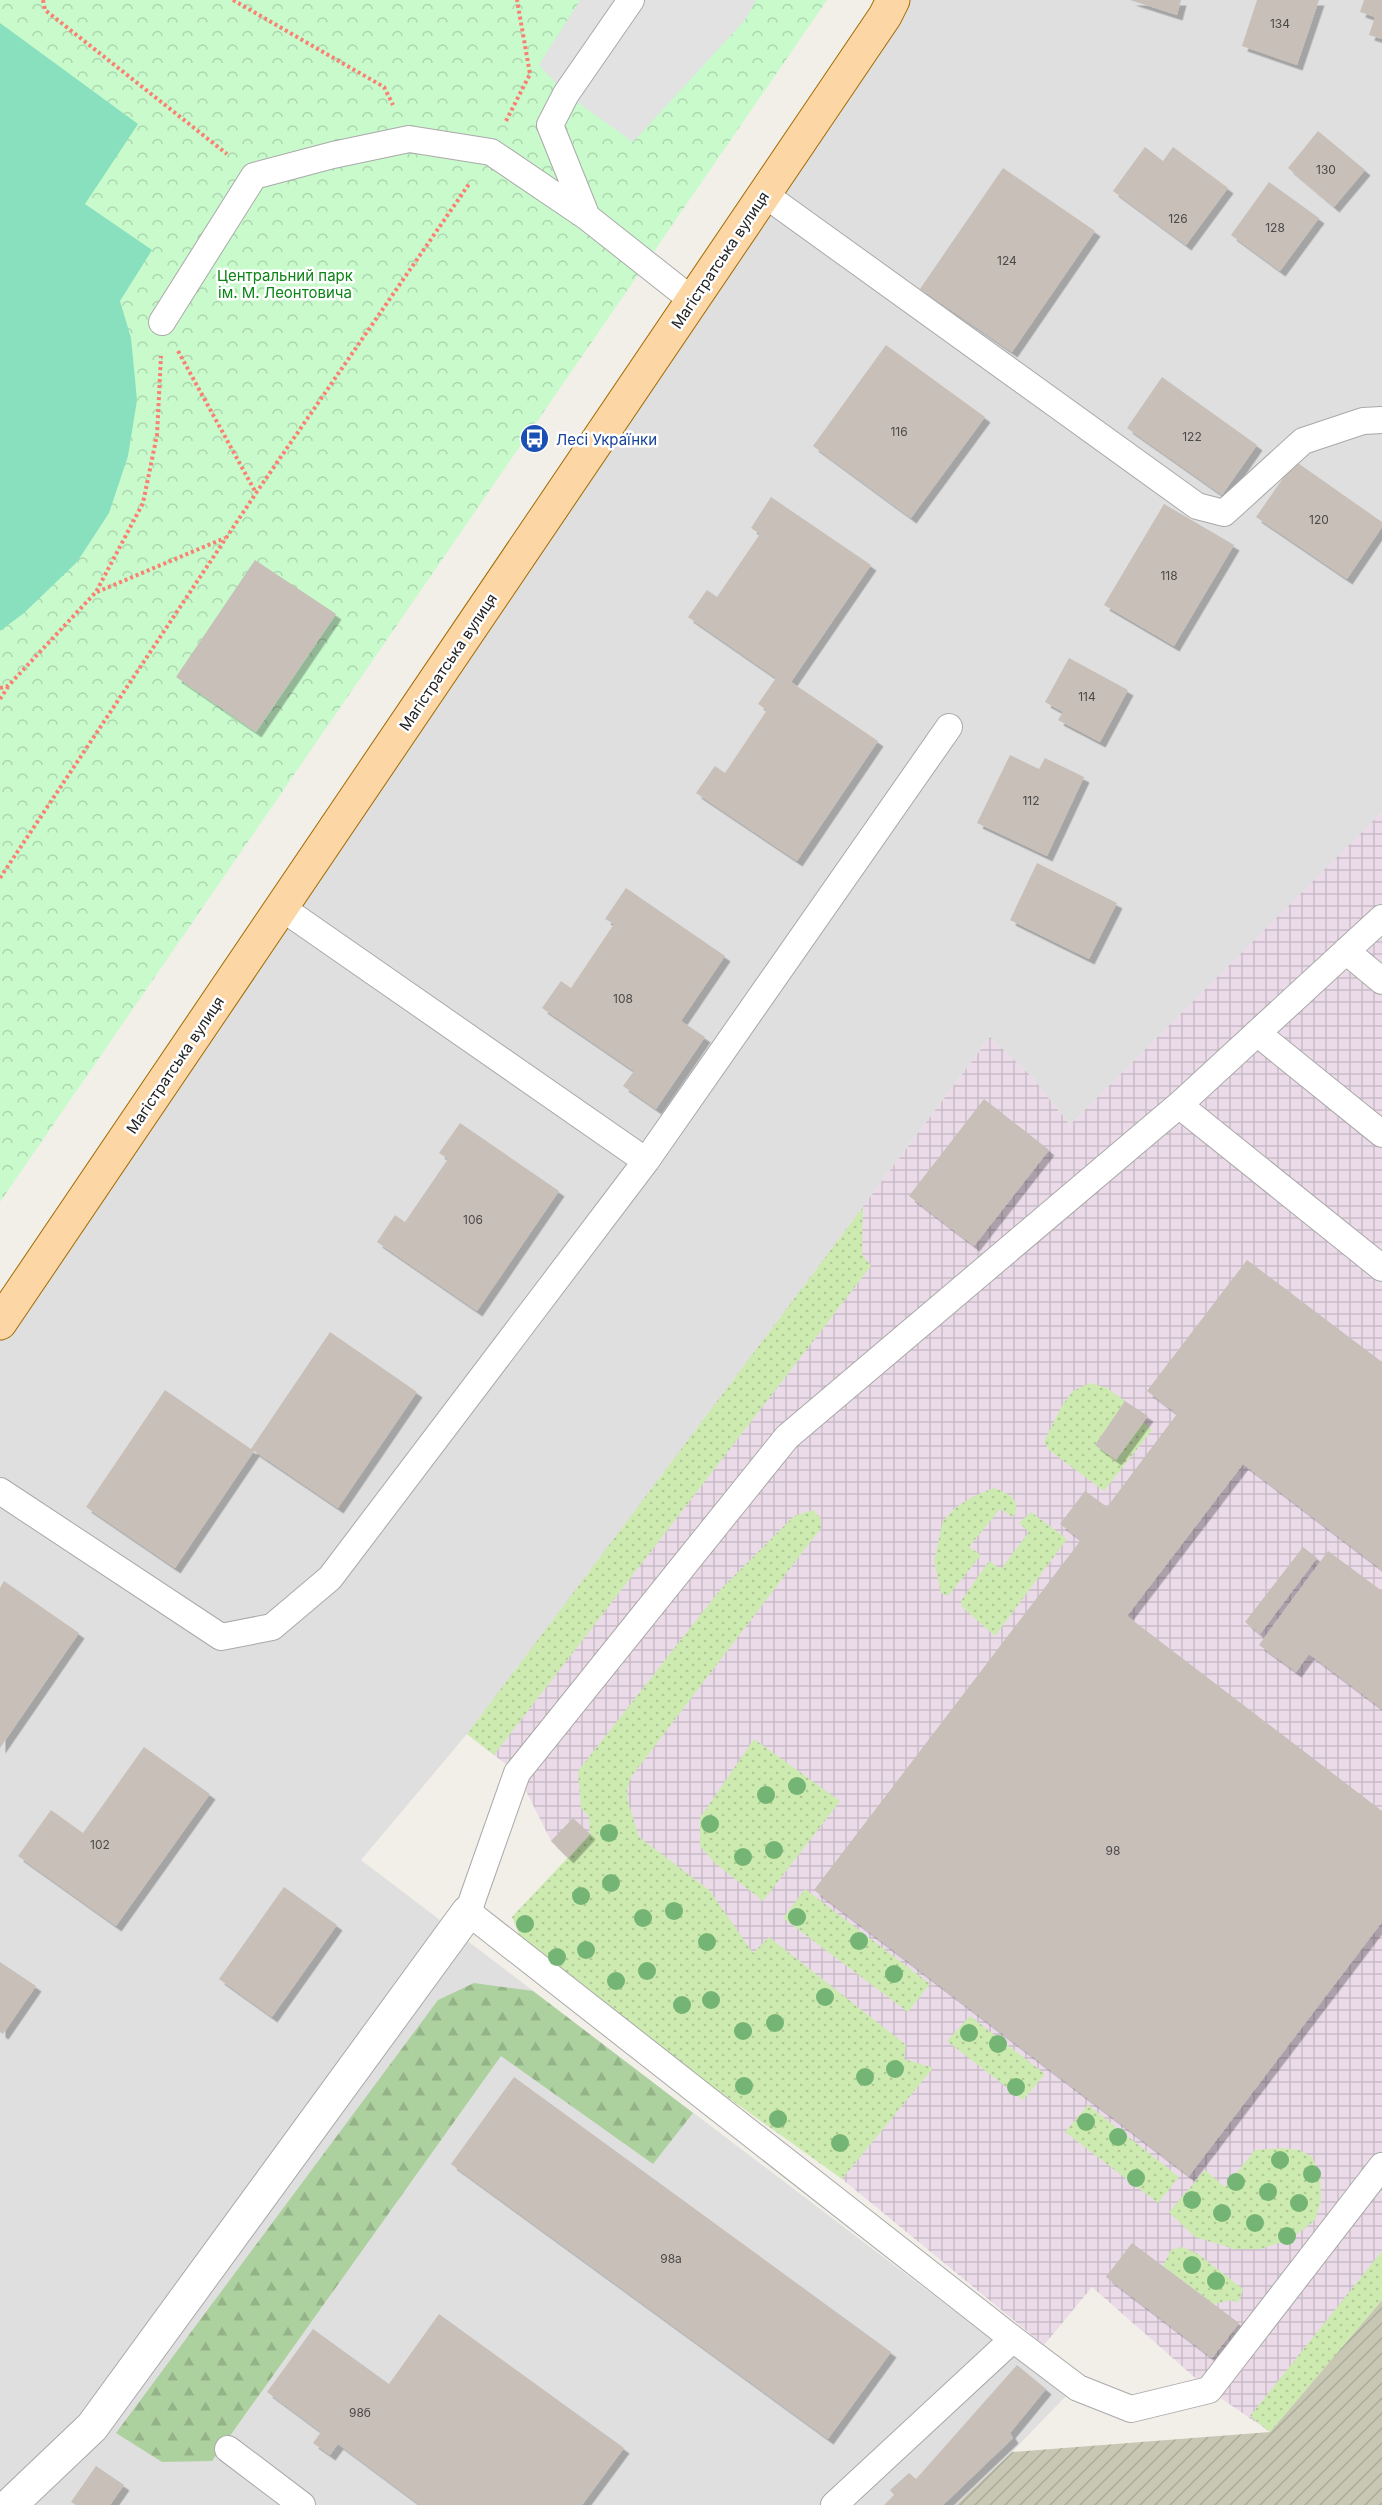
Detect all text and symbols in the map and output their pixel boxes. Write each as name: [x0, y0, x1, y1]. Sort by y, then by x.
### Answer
house number: 134: [1270, 16, 1290, 31]
house number: 130: [1316, 162, 1336, 177]
street label: Магістратська вулиця: [667, 188, 773, 332]
house number: 126: [1168, 211, 1188, 226]
house number: 128: [1265, 220, 1285, 235]
house number: 124: [997, 253, 1017, 268]
park label: Центральний парк ім. М. Леонтовича: [217, 266, 353, 302]
bus stop icon: Лесі Українки: [519, 423, 551, 455]
house number: 116: [890, 424, 908, 439]
house number: 122: [1182, 429, 1202, 444]
place label: Лесі Українки: [556, 430, 657, 449]
house number: 120: [1309, 512, 1329, 527]
house number: 118: [1160, 568, 1178, 583]
street label: Магістратська вулиця: [395, 590, 501, 734]
house number: 114: [1078, 689, 1096, 704]
house number: 112: [1022, 793, 1040, 808]
house number: 108: [613, 991, 633, 1006]
street label: Магістратська вулиця: [122, 993, 228, 1137]
house number: 106: [463, 1212, 483, 1227]
house number: 102: [90, 1837, 110, 1852]
house number: 98: [1106, 1843, 1120, 1858]
house number: 98а: [660, 2251, 682, 2266]
house number: 98б: [349, 2405, 371, 2420]

